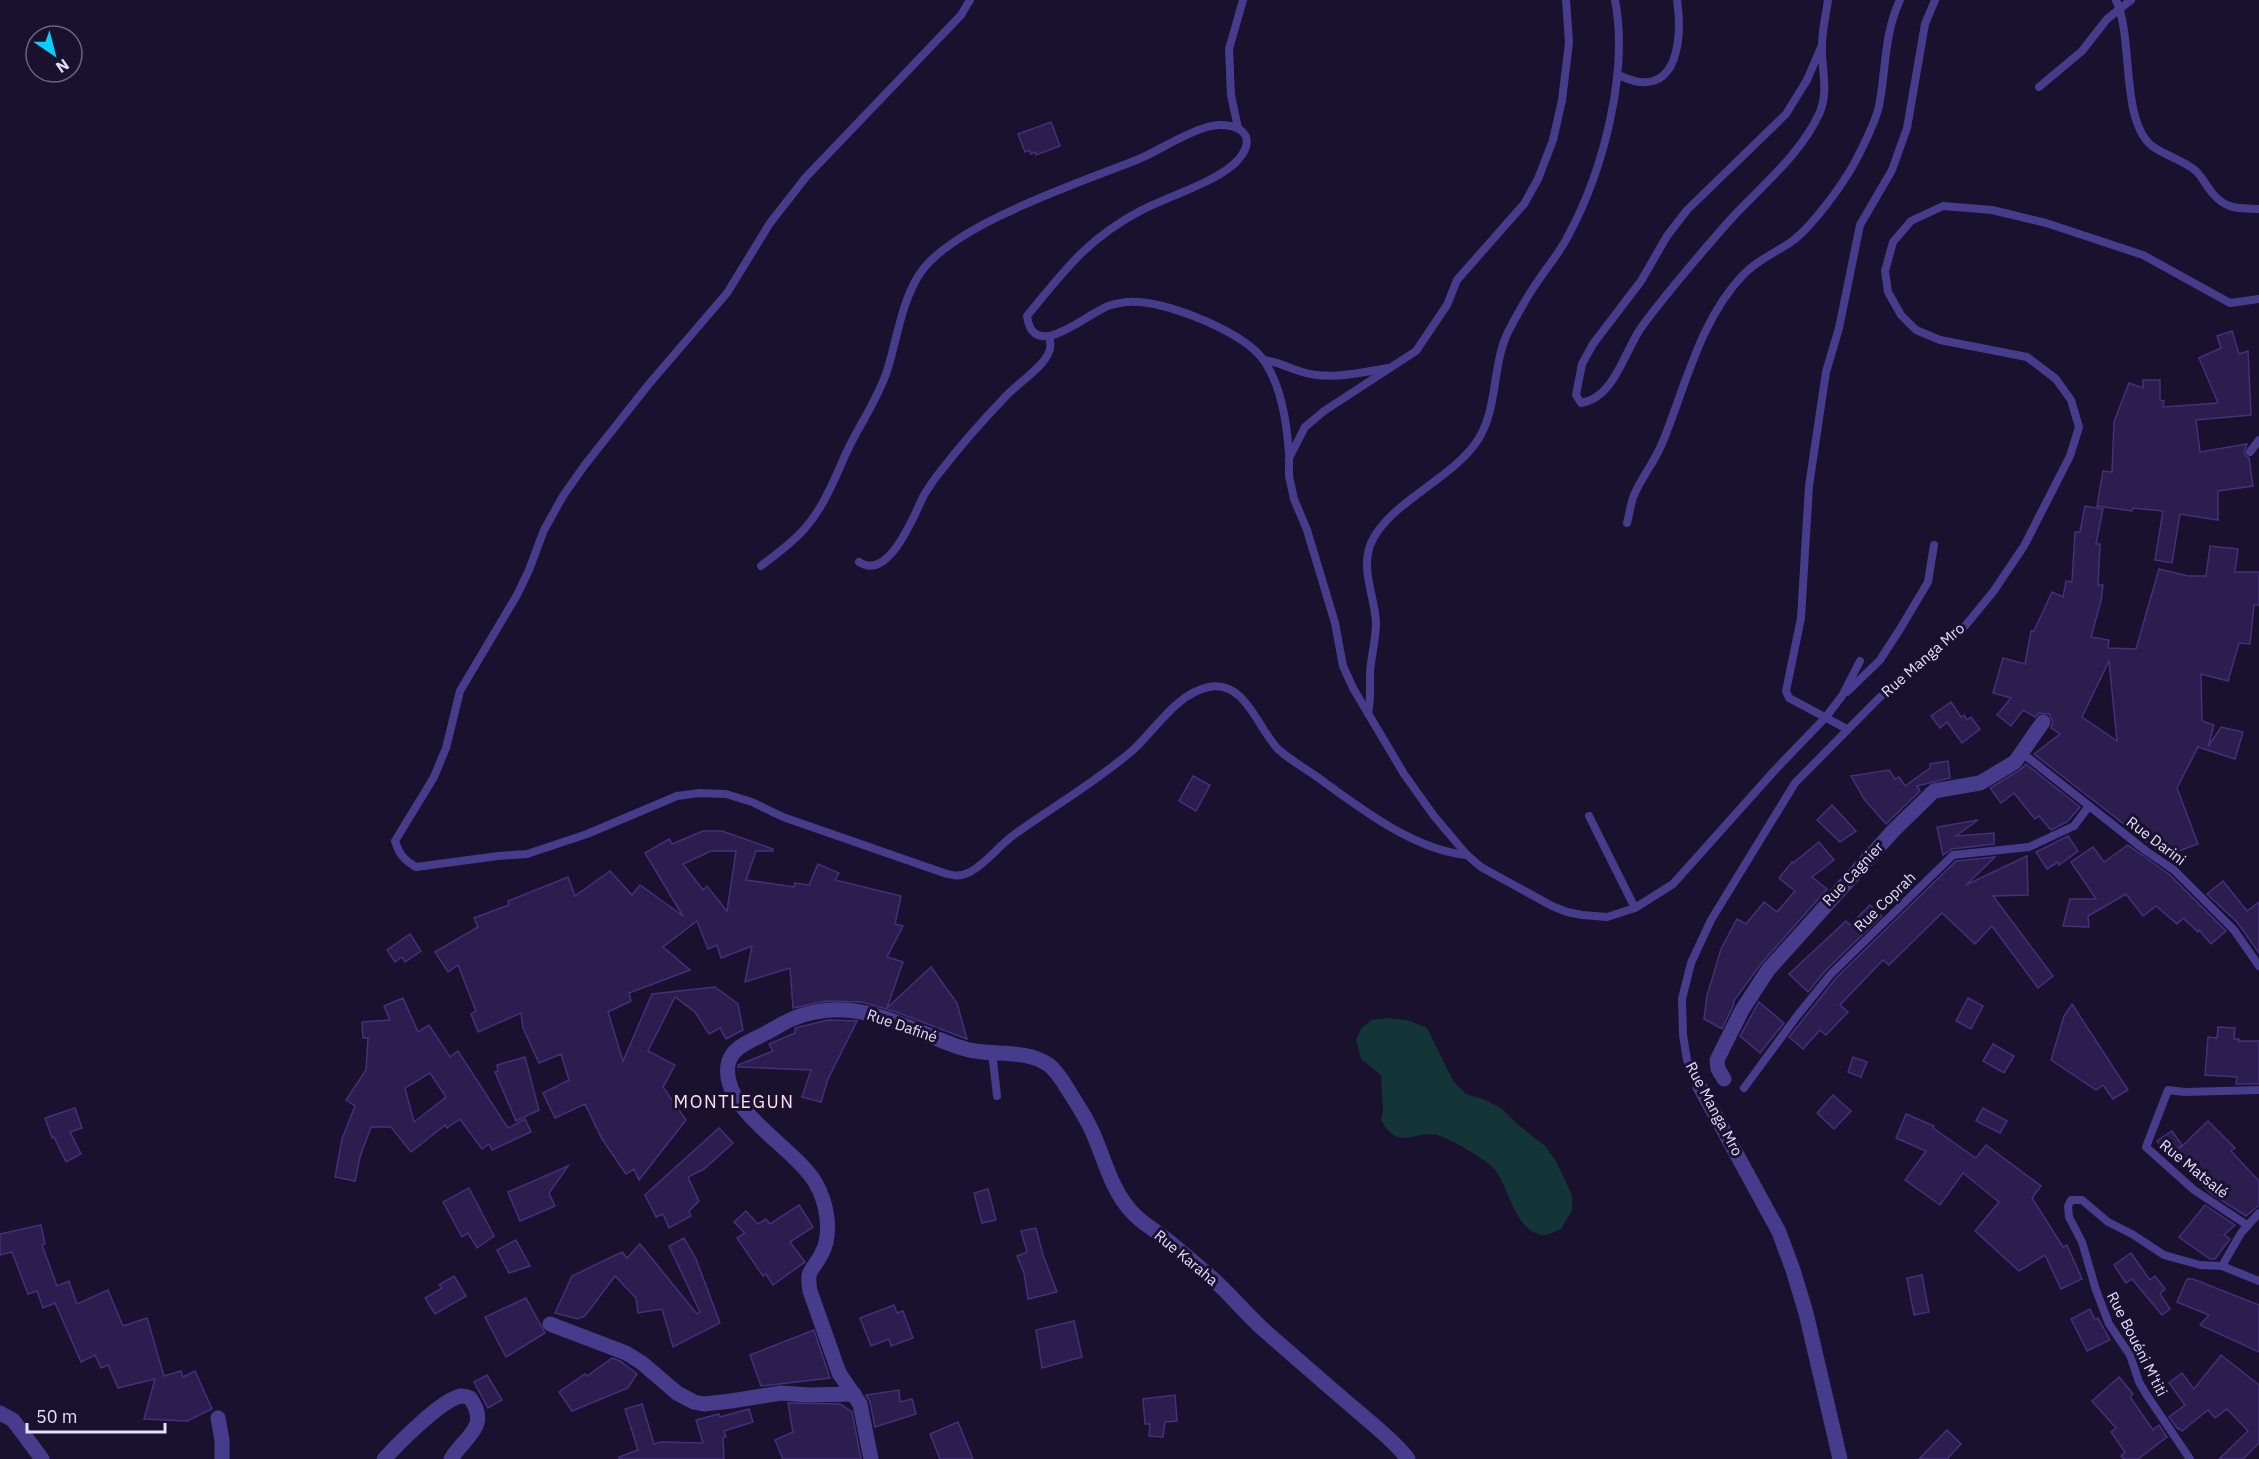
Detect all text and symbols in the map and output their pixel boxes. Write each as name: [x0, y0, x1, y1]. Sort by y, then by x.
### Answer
north arrow: [24, 24, 84, 84]
text: N: [52, 55, 73, 78]
street label: Rue Manga Mro: [1877, 618, 1968, 701]
street label: Rue Darini: [2123, 812, 2190, 869]
street label: Rue Cagnier: [1818, 837, 1888, 910]
street label: Rue Coprah: [1850, 868, 1919, 936]
street label: Rue Dafiné: [864, 1005, 940, 1046]
street label: Rue Manga Mro: [1682, 1058, 1747, 1159]
district label: MONTLEGUN: [674, 1090, 794, 1113]
street label: Rue Matsalé: [2156, 1135, 2233, 1202]
street label: Rue Karaha: [1151, 1226, 1222, 1290]
street label: Rue Bouéni M'titi: [2103, 1288, 2172, 1399]
scale bar: [27, 1396, 165, 1434]
text: 50 m: [36, 1405, 78, 1428]

